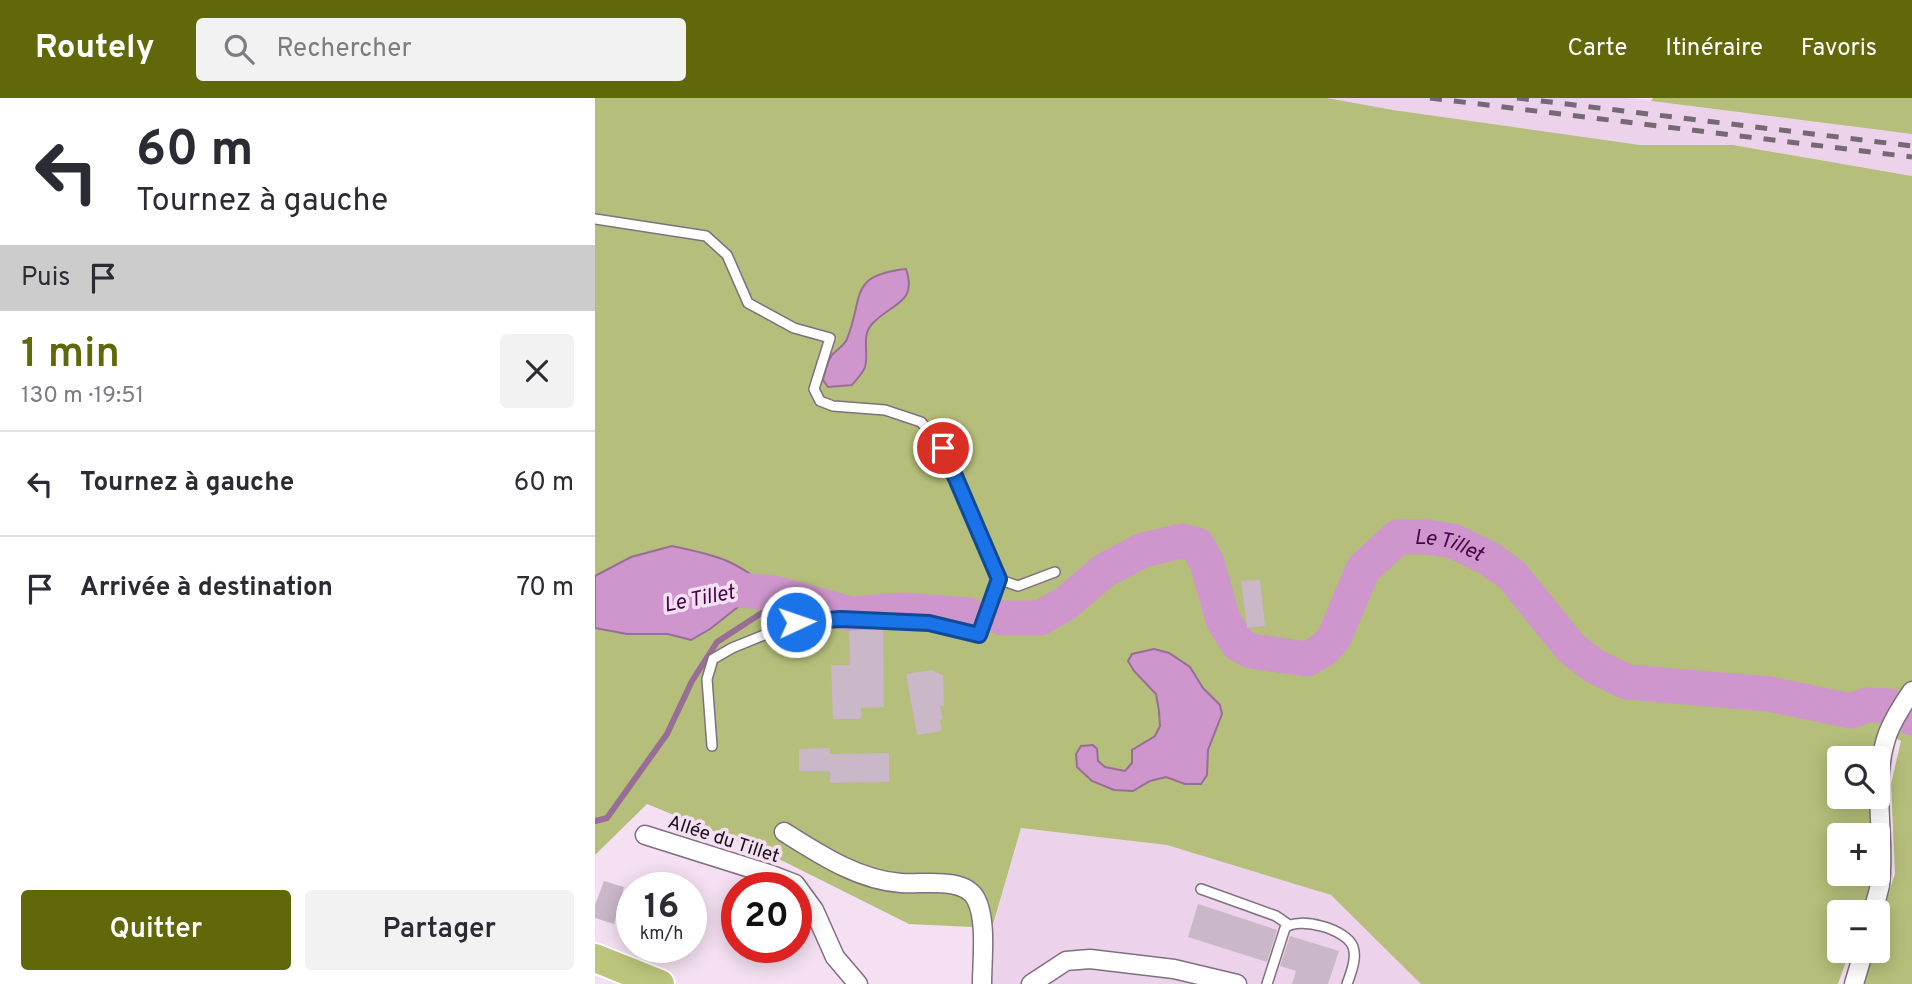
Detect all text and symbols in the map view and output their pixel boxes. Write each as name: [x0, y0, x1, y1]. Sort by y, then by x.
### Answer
search box: [196, 18, 686, 81]
text: Routely: [35, 28, 154, 70]
icon: search: [220, 30, 258, 68]
text: Rechercher: [276, 33, 412, 66]
text: Carte: [1567, 34, 1627, 64]
text: Itinéraire: [1665, 34, 1763, 64]
text: Favoris: [1801, 34, 1877, 64]
text: 60 m: [136, 121, 254, 183]
icon: left: [21, 126, 112, 217]
text: Tournez à gauche: [136, 182, 388, 222]
icon: arrive: [84, 259, 122, 297]
text: Puis: [21, 262, 70, 295]
text: 1 min: [21, 329, 120, 382]
button: close: [500, 334, 574, 408]
text: 130 m · 19:51: [21, 382, 144, 411]
pin: [913, 418, 973, 478]
icon: arrive: [924, 429, 962, 467]
icon: left: [21, 465, 59, 503]
text: Tournez à gauche: [80, 467, 294, 500]
text: 60 m: [514, 467, 574, 500]
water label: Le Tillet: [1414, 525, 1489, 569]
icon: arrive: [21, 570, 59, 608]
text: Arrivée à destination: [80, 572, 333, 605]
text: 70 m: [516, 572, 574, 605]
water label: Le Tillet: [662, 579, 739, 620]
position arrow: [759, 585, 833, 659]
map controls: [1827, 746, 1890, 963]
button: search: [1827, 746, 1890, 809]
street label: Allée du Tillet: [665, 811, 782, 869]
button: +: [1827, 823, 1890, 886]
speed limit sign: 20: [721, 872, 812, 963]
text: 16: [644, 886, 679, 930]
button: Quitter: [21, 890, 291, 970]
button: Partager: [305, 890, 574, 970]
button: −: [1827, 900, 1890, 963]
text: km/h: [640, 923, 683, 946]

